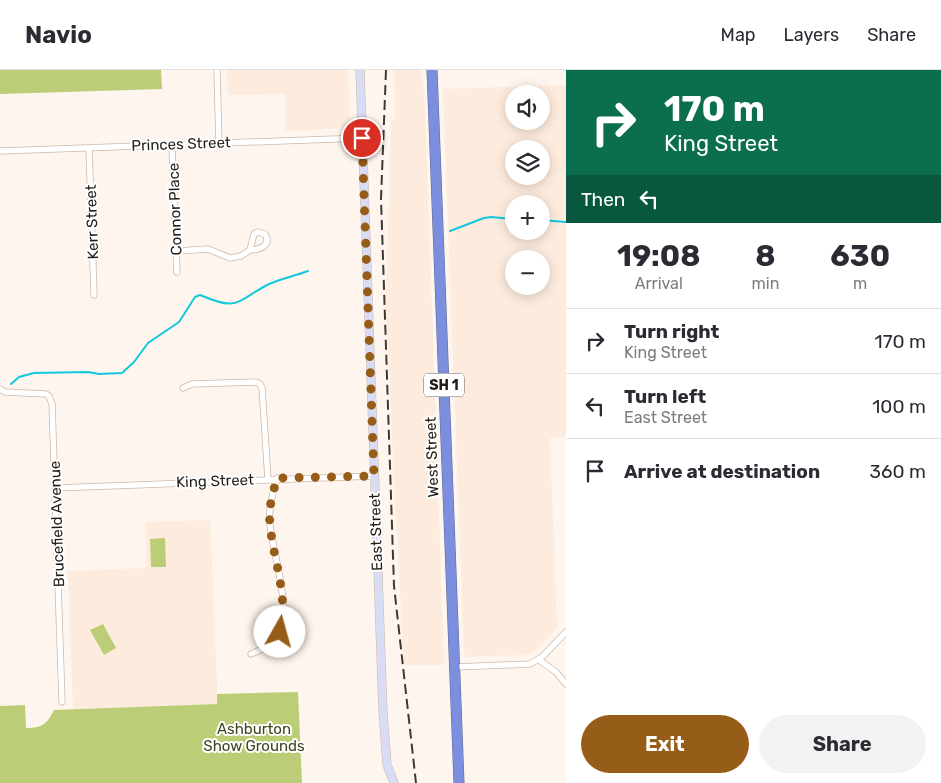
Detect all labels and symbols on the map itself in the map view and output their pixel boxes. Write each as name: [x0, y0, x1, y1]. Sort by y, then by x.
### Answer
pin: [341, 117, 383, 159]
street label: Princes Street: [131, 133, 231, 155]
street label: Connor Place: [164, 162, 186, 256]
street label: Kerr Street: [82, 184, 102, 260]
road number: SH 1: [424, 374, 464, 396]
street label: West Street: [422, 416, 442, 498]
street label: Brucefield Avenue: [46, 461, 68, 587]
street label: King Street: [176, 471, 254, 491]
street label: East Street: [366, 493, 386, 571]
position arrow: [253, 605, 305, 657]
park label: Ashburton Show Grounds: [203, 720, 305, 755]

